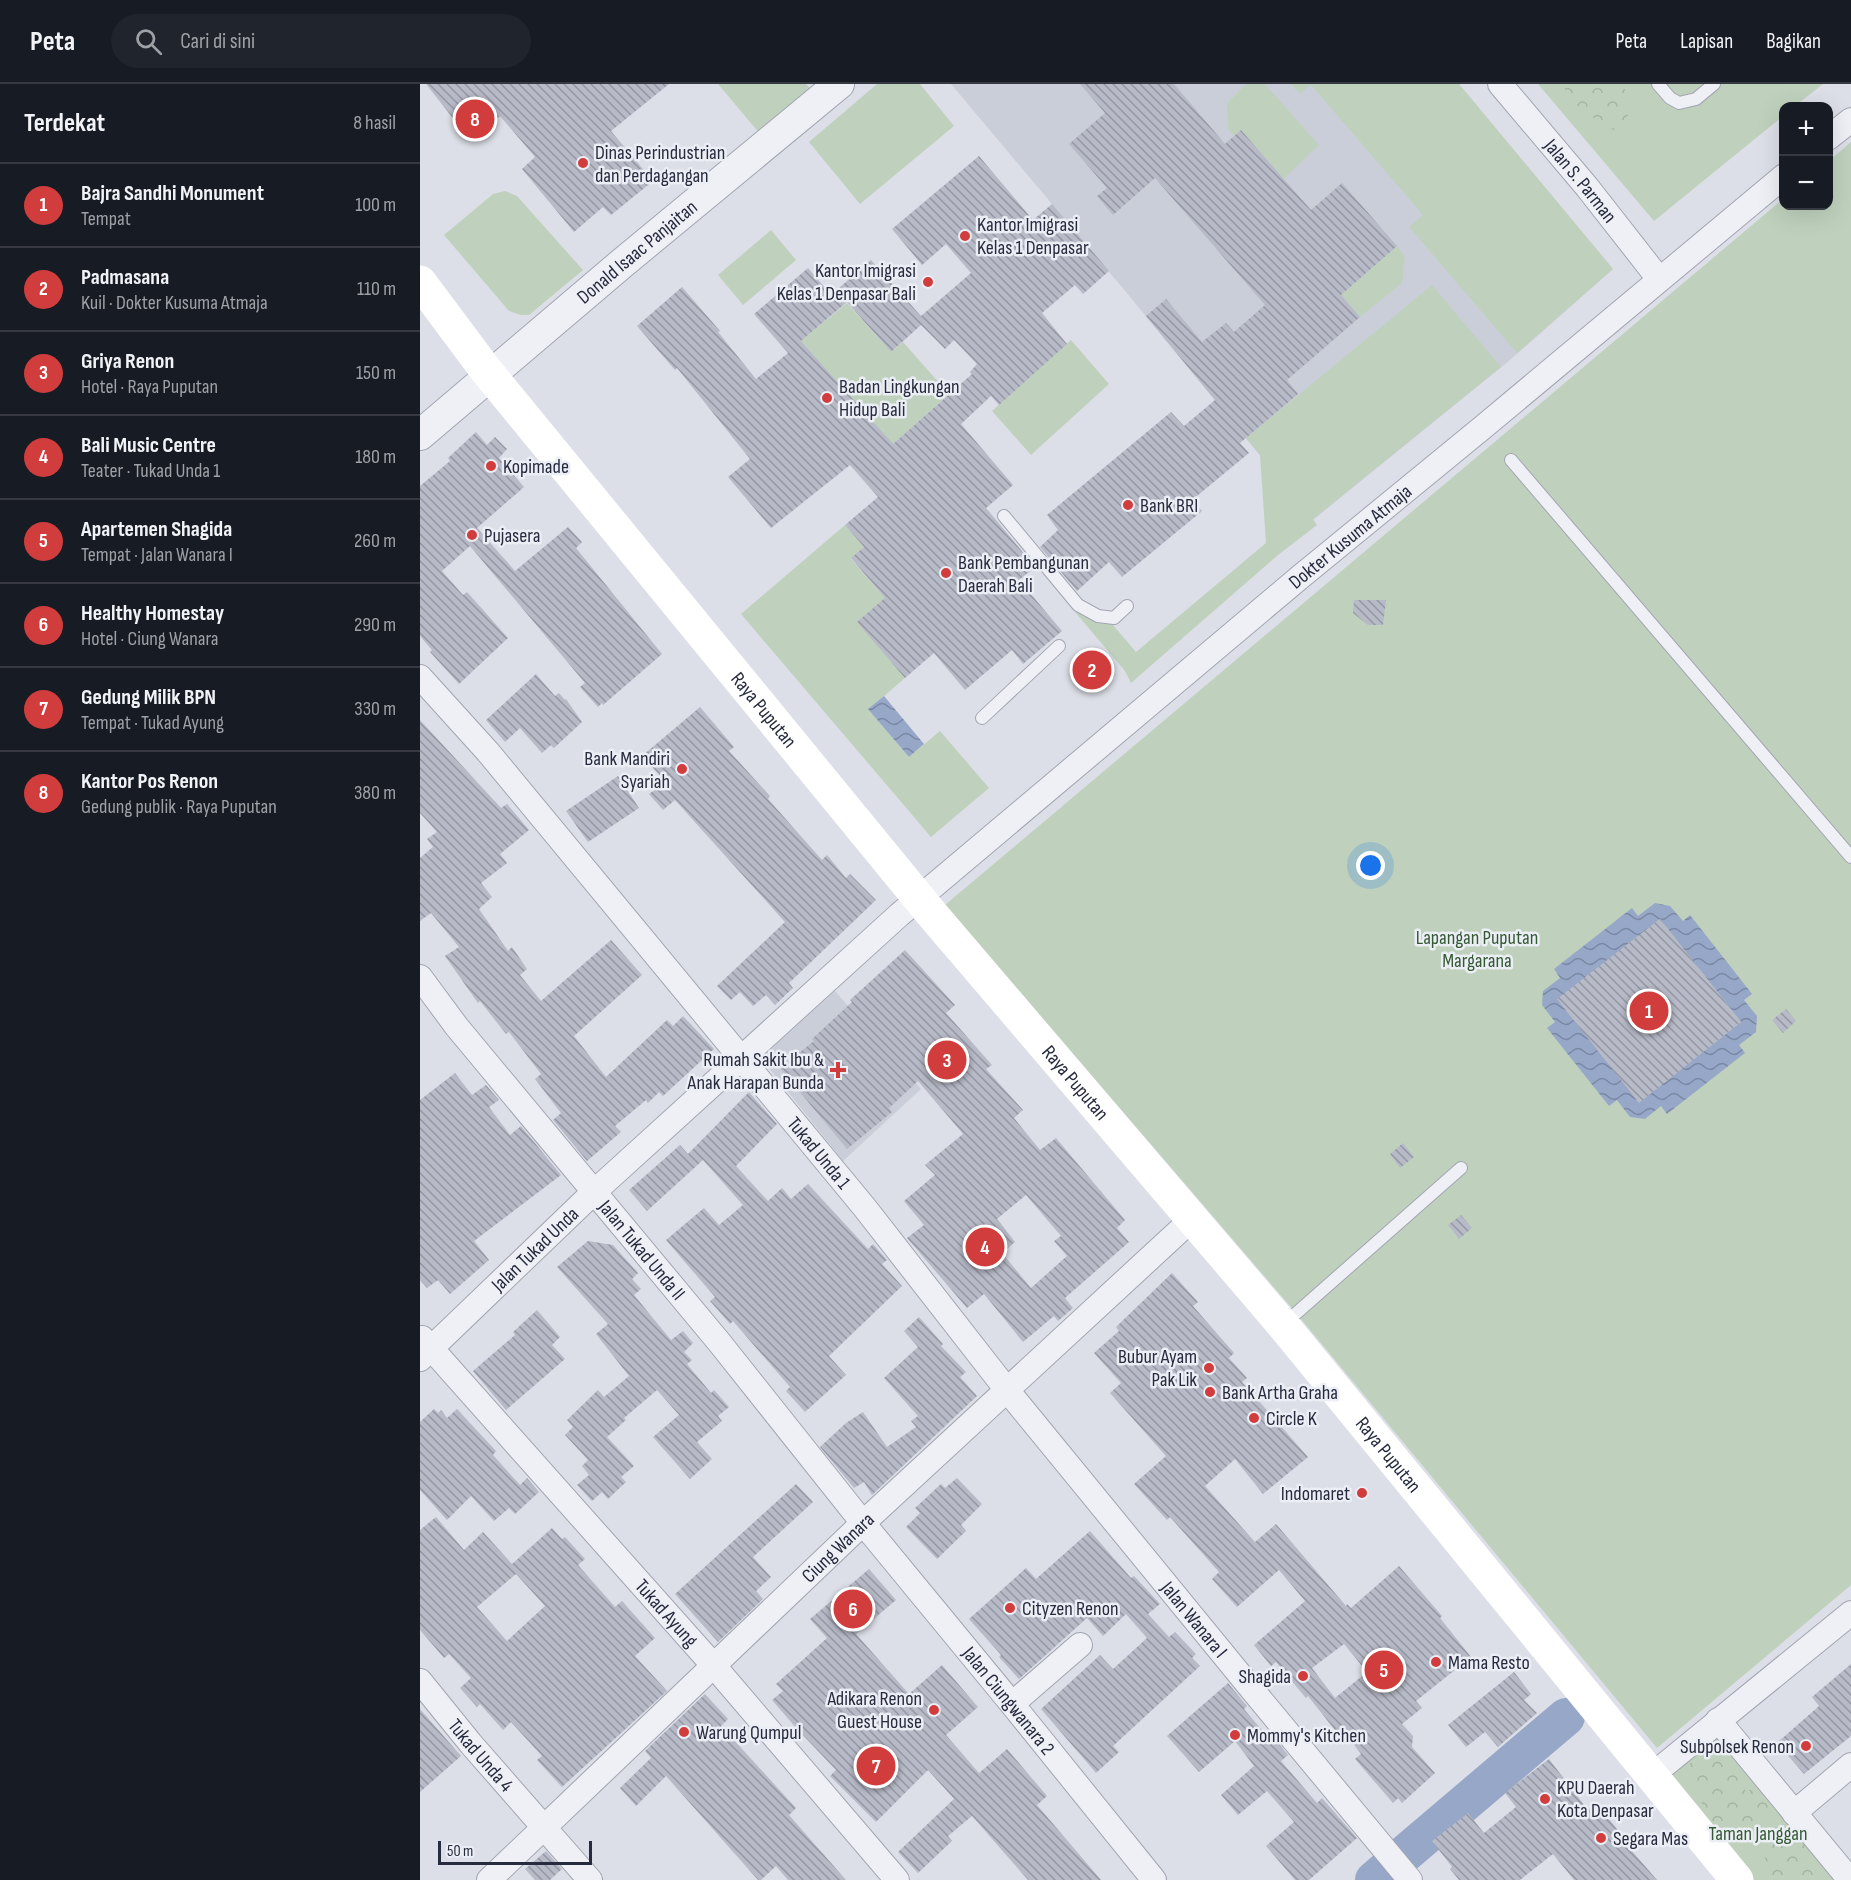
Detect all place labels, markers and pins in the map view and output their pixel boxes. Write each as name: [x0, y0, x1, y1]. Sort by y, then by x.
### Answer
pin: 8: [456, 96, 494, 141]
place label: Dinas Perindustrian dan Perdagangan: [595, 141, 725, 188]
marker: Dinas Perindustrian dan Perdagangan: [576, 156, 590, 170]
place label: Kantor Imigrasi Kelas 1 Denpasar: [977, 213, 1089, 260]
marker: Kantor Imigrasi Kelas 1 Denpasar: [958, 229, 972, 243]
place label: Kantor Imigrasi Kelas 1 Denpasar Bali: [777, 259, 916, 306]
marker: Kantor Imigrasi Kelas 1 Denpasar Bali: [921, 275, 935, 289]
place label: Badan Lingkungan Hidup Bali: [839, 375, 960, 422]
marker: Badan Lingkungan Hidup Bali: [820, 391, 834, 405]
place label: Kopimade: [503, 455, 569, 479]
marker: Kopimade: [484, 459, 498, 473]
place label: Bank BRI: [1140, 494, 1198, 518]
marker: Bank BRI: [1121, 498, 1135, 512]
place label: Pujasera: [484, 524, 540, 548]
marker: Pujasera: [465, 528, 479, 542]
place label: Bank Pembangunan Daerah Bali: [958, 551, 1089, 598]
marker: Bank Pembangunan Daerah Bali: [939, 566, 953, 580]
pin: 2: [1072, 648, 1112, 692]
place label: Bank Mandiri Syariah: [584, 747, 670, 794]
marker: Bank Mandiri Syariah: [675, 762, 689, 776]
pin: 1: [1630, 988, 1668, 1034]
pin: 3: [928, 1038, 966, 1082]
place label: Rumah Sakit Ibu & Anak Harapan Bunda: [686, 1048, 824, 1095]
marker: Rumah Sakit Ibu & Anak Harapan Bunda: [829, 1061, 847, 1079]
pin: 4: [966, 1224, 1004, 1270]
place label: Bubur Ayam Pak Lik: [1118, 1345, 1197, 1392]
marker: Bubur Ayam Pak Lik: [1202, 1361, 1216, 1375]
place label: Bank Artha Graha: [1222, 1381, 1338, 1405]
marker: Bank Artha Graha: [1203, 1385, 1217, 1399]
place label: Circle K: [1266, 1407, 1317, 1431]
marker: Circle K: [1247, 1411, 1261, 1425]
place label: Indomaret: [1281, 1482, 1350, 1506]
marker: Indomaret: [1355, 1486, 1369, 1500]
pin: 6: [834, 1586, 872, 1631]
place label: Cityzen Renon: [1022, 1597, 1119, 1621]
marker: Cityzen Renon: [1003, 1601, 1017, 1615]
pin: 5: [1364, 1648, 1404, 1692]
place label: Mama Resto: [1448, 1651, 1530, 1675]
marker: Mama Resto: [1429, 1655, 1443, 1669]
place label: Shagida: [1238, 1665, 1291, 1689]
marker: Shagida: [1296, 1669, 1310, 1683]
place label: Adikara Renon Guest House: [827, 1687, 922, 1734]
marker: Adikara Renon Guest House: [927, 1703, 941, 1717]
place label: Warung Qumpul: [696, 1721, 801, 1745]
place label: Mommy's Kitchen: [1247, 1724, 1366, 1748]
marker: Warung Qumpul: [677, 1725, 691, 1739]
marker: Mommy's Kitchen: [1228, 1728, 1242, 1742]
place label: Subpolsek Renon: [1680, 1735, 1794, 1759]
marker: Subpolsek Renon: [1799, 1739, 1813, 1753]
pin: 7: [856, 1744, 896, 1788]
place label: KPU Daerah Kota Denpasar: [1557, 1776, 1654, 1823]
marker: KPU Daerah Kota Denpasar: [1538, 1792, 1552, 1806]
place label: Segara Mas: [1613, 1827, 1688, 1851]
marker: Segara Mas: [1594, 1831, 1608, 1845]

